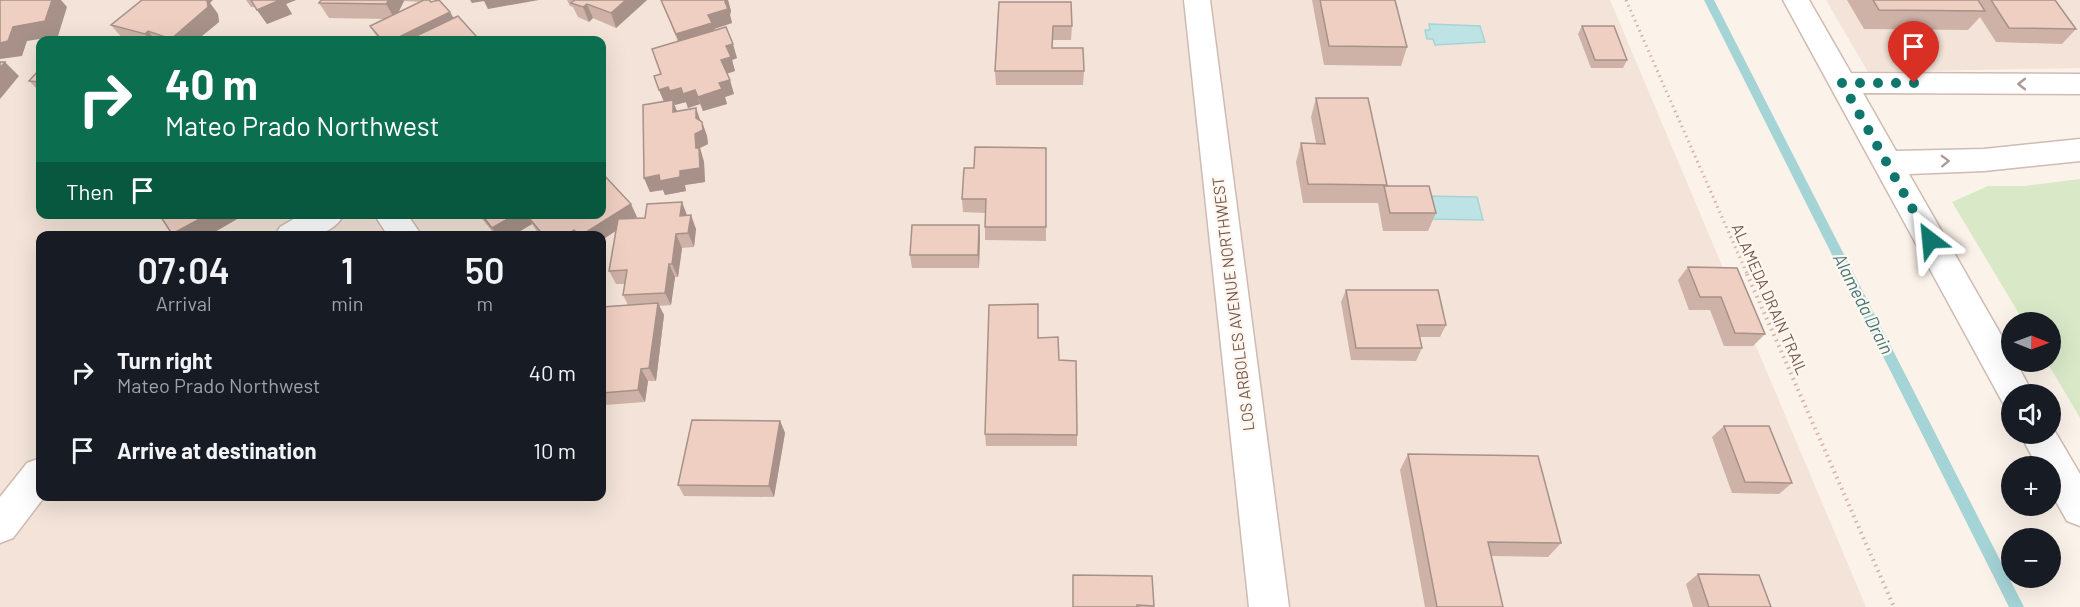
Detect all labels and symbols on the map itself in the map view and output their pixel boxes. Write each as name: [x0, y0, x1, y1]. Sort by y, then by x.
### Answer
pin: [1888, 21, 1939, 83]
one-way arrow: [2017, 78, 2026, 90]
one-way arrow: [1941, 155, 1950, 167]
street label: LOS ARBOLES AVENUE NORTHWEST: [1207, 176, 1258, 432]
position arrow: [1898, 208, 1962, 272]
street label: ALAMEDA DRAIN TRAIL: [1729, 220, 1812, 377]
water label: Alameda Drain: [1829, 249, 1899, 358]
north arrow: [2001, 312, 2061, 372]

